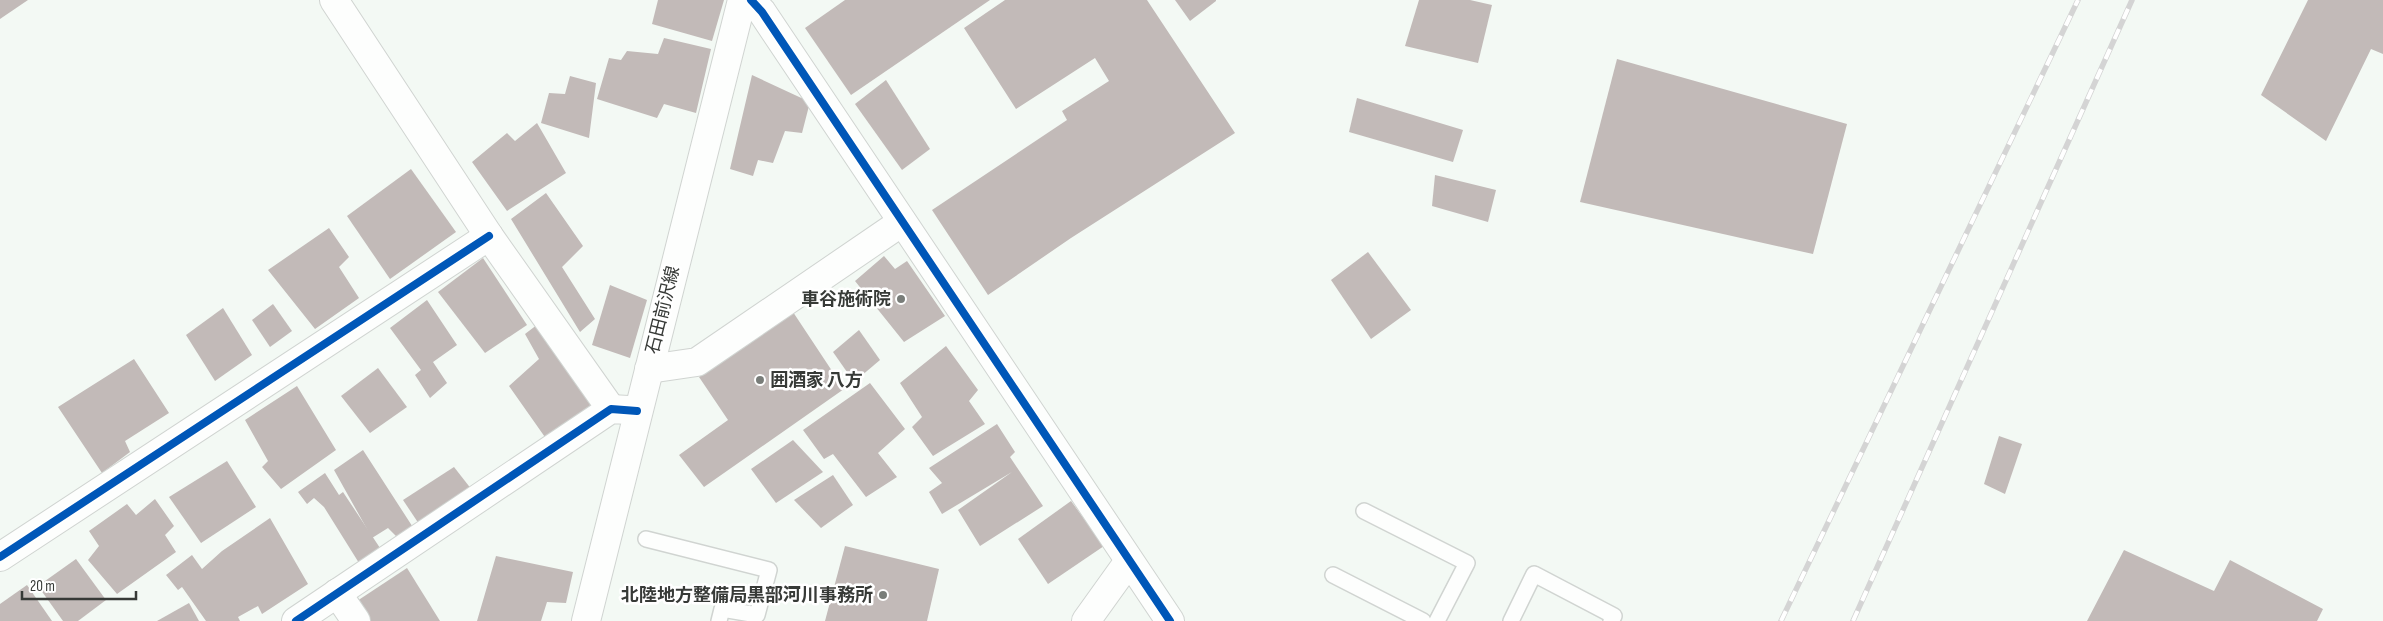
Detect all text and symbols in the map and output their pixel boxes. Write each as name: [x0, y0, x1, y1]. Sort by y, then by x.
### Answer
street label: 石田前沢線: [642, 264, 684, 356]
place label: 車谷施術院: [801, 289, 891, 310]
marker: 車谷施術院: [895, 293, 907, 305]
place label: 囲酒家 八方: [770, 370, 863, 391]
marker: 囲酒家 八方: [754, 374, 766, 386]
scale bar: [22, 568, 136, 600]
text: 20 m: [30, 577, 55, 596]
place label: 北陸地方整備局黒部河川事務所: [621, 585, 873, 606]
marker: 北陸地方整備局黒部河川事務所: [877, 589, 889, 601]

